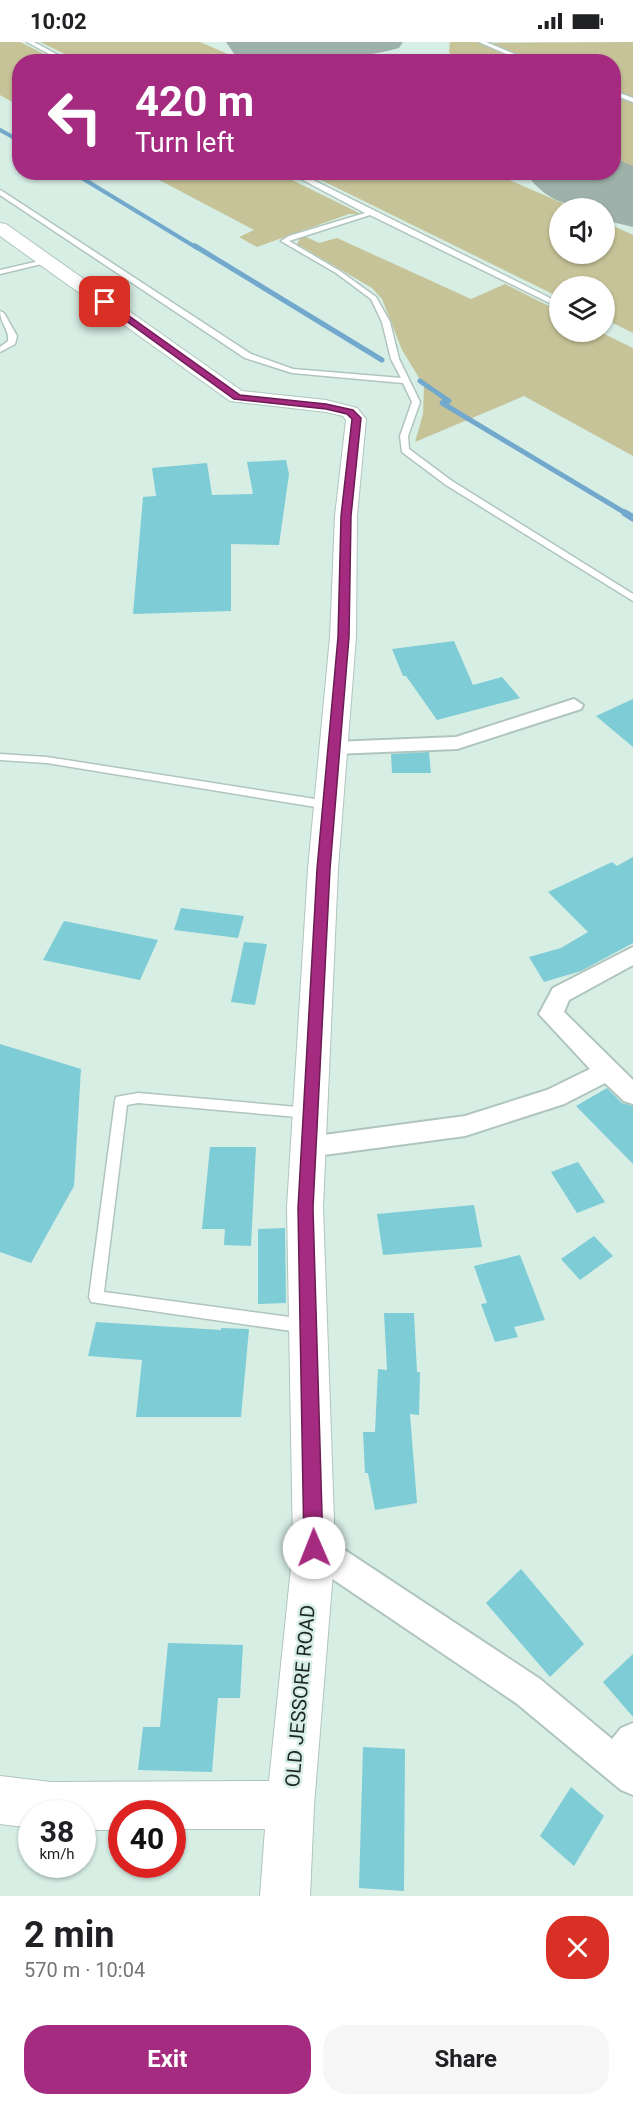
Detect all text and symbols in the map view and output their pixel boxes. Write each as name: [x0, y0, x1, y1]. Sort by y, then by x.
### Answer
text: 10:02: [30, 9, 87, 34]
text: 420 m: [135, 77, 254, 126]
icon: left: [36, 78, 114, 156]
text: Turn left: [135, 127, 235, 159]
map controls: [549, 198, 615, 342]
button: sound: [549, 198, 615, 264]
pin: [79, 276, 130, 327]
button: layers: [549, 276, 615, 342]
icon: arrive: [88, 285, 121, 318]
position arrow: [282, 1516, 346, 1580]
street label: OLD JESSORE ROAD: [280, 1604, 320, 1788]
speed limit sign: 40: [108, 1800, 186, 1878]
text: 38: [40, 1814, 74, 1849]
text: km/h: [39, 1845, 75, 1863]
text: 2 min: [24, 1914, 115, 1956]
button: close: [546, 1916, 609, 1979]
text: 570 m · 10:04: [24, 1958, 145, 1982]
button: Exit: [24, 2025, 311, 2094]
button: Share: [323, 2025, 609, 2094]

